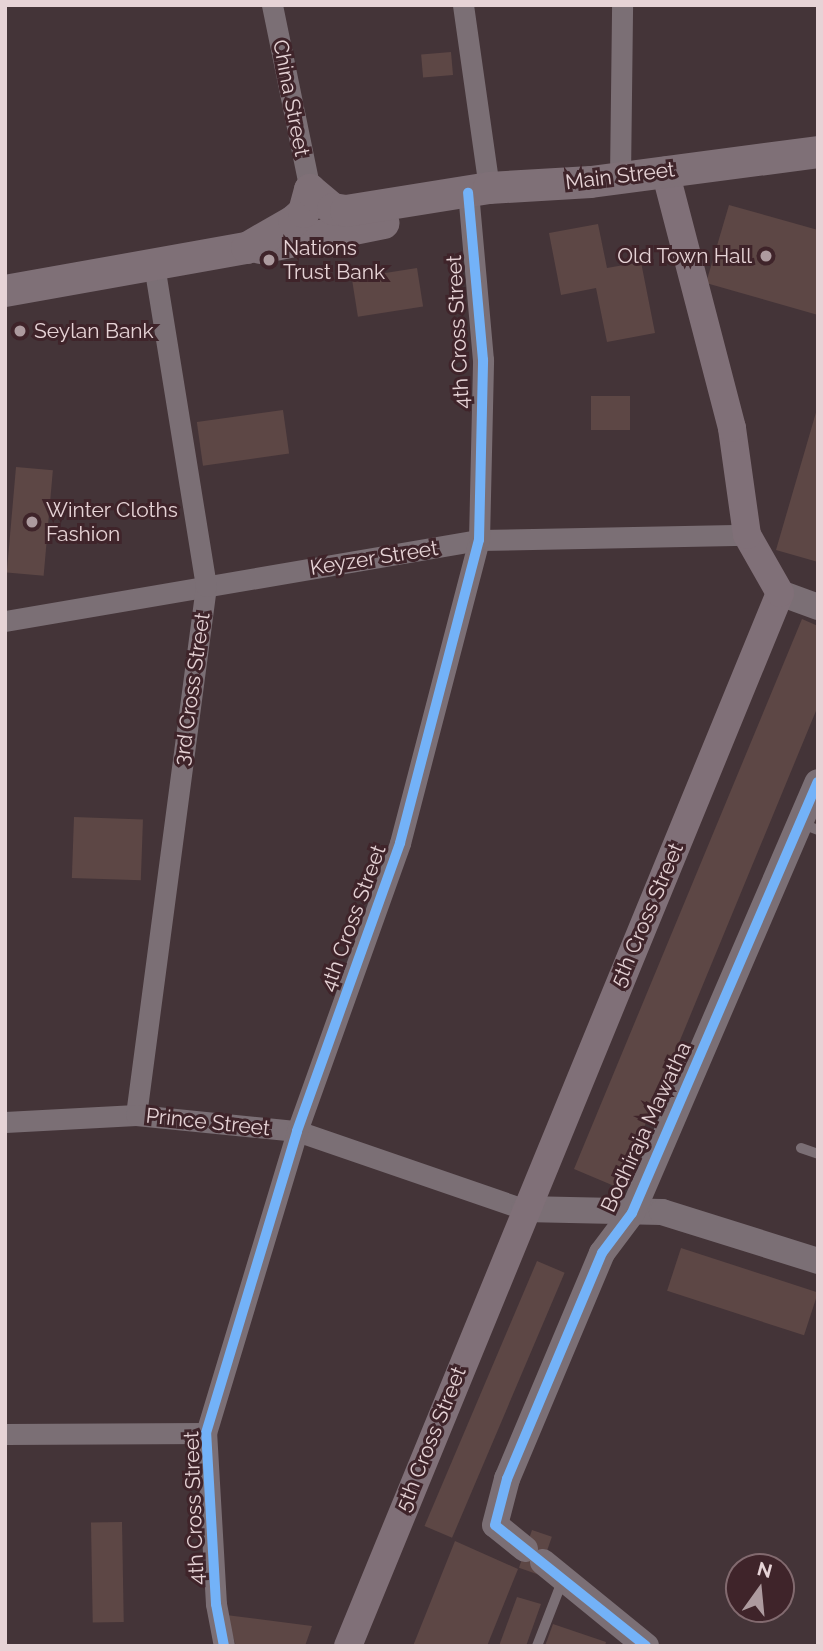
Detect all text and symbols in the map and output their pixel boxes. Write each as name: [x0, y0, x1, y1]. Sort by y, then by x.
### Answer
street label: China Street: [267, 37, 315, 159]
street label: Main Street: [564, 157, 676, 195]
place label: Nations Trust Bank: [283, 235, 385, 285]
place label: Old Town Hall: [617, 243, 752, 269]
marker: Old Town Hall: [758, 248, 774, 264]
marker: Nations Trust Bank: [261, 252, 277, 268]
street label: 4th Cross Street: [441, 254, 475, 410]
place label: Seylan Bank: [34, 318, 154, 344]
marker: Seylan Bank: [12, 323, 28, 339]
place label: Winter Cloths Fashion: [46, 497, 178, 547]
marker: Winter Cloths Fashion: [24, 514, 40, 530]
street label: Keyzer Street: [308, 535, 440, 581]
street label: 3rd Cross Street: [169, 611, 215, 767]
street label: 5th Cross Street: [605, 839, 689, 991]
street label: 4th Cross Street: [315, 841, 391, 995]
street label: Bodhiraja Mawatha: [595, 1038, 697, 1216]
street label: Prince Street: [145, 1103, 271, 1141]
street label: 5th Cross Street: [390, 1363, 472, 1515]
street label: 4th Cross Street: [179, 1431, 209, 1585]
north arrow: [725, 1553, 795, 1623]
text: N: [755, 1557, 775, 1582]

